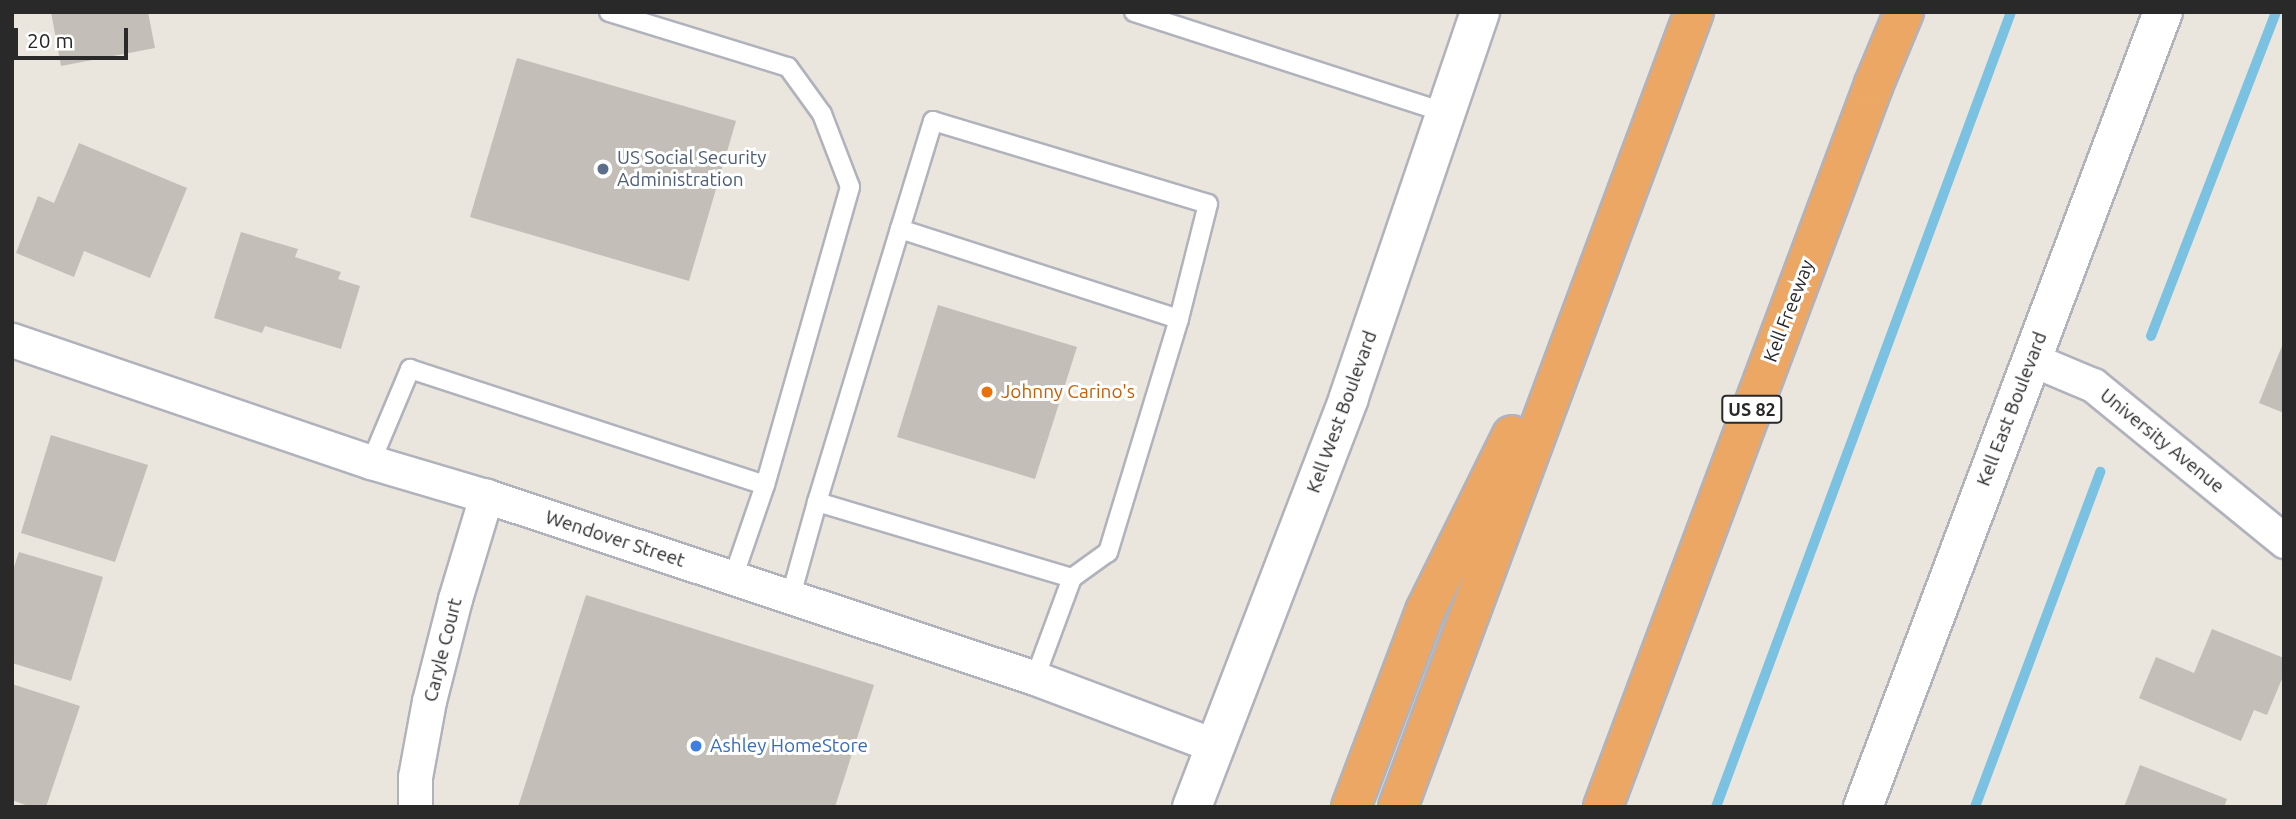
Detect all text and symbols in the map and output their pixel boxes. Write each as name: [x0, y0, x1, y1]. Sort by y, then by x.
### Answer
scale bar: [18, 14, 131, 58]
text: 20 m: [27, 28, 74, 52]
place label: US Social Security Administration: [617, 147, 766, 191]
marker: US Social Security Administration: [595, 161, 611, 177]
street label: Kell Freeway: [1759, 257, 1819, 365]
street label: Kell West Boulevard: [1302, 328, 1382, 496]
street label: Kell East Boulevard: [1972, 329, 2052, 489]
place label: Johnny Carino's: [1001, 381, 1135, 403]
marker: Johnny Carino's: [979, 384, 995, 400]
street label: University Avenue: [2095, 384, 2229, 498]
road number: US 82: [1720, 394, 1784, 424]
street label: Wendover Street: [542, 506, 688, 572]
street label: Caryle Court: [419, 596, 467, 704]
place label: Ashley HomeStore: [710, 735, 868, 757]
marker: Ashley HomeStore: [688, 738, 704, 754]

